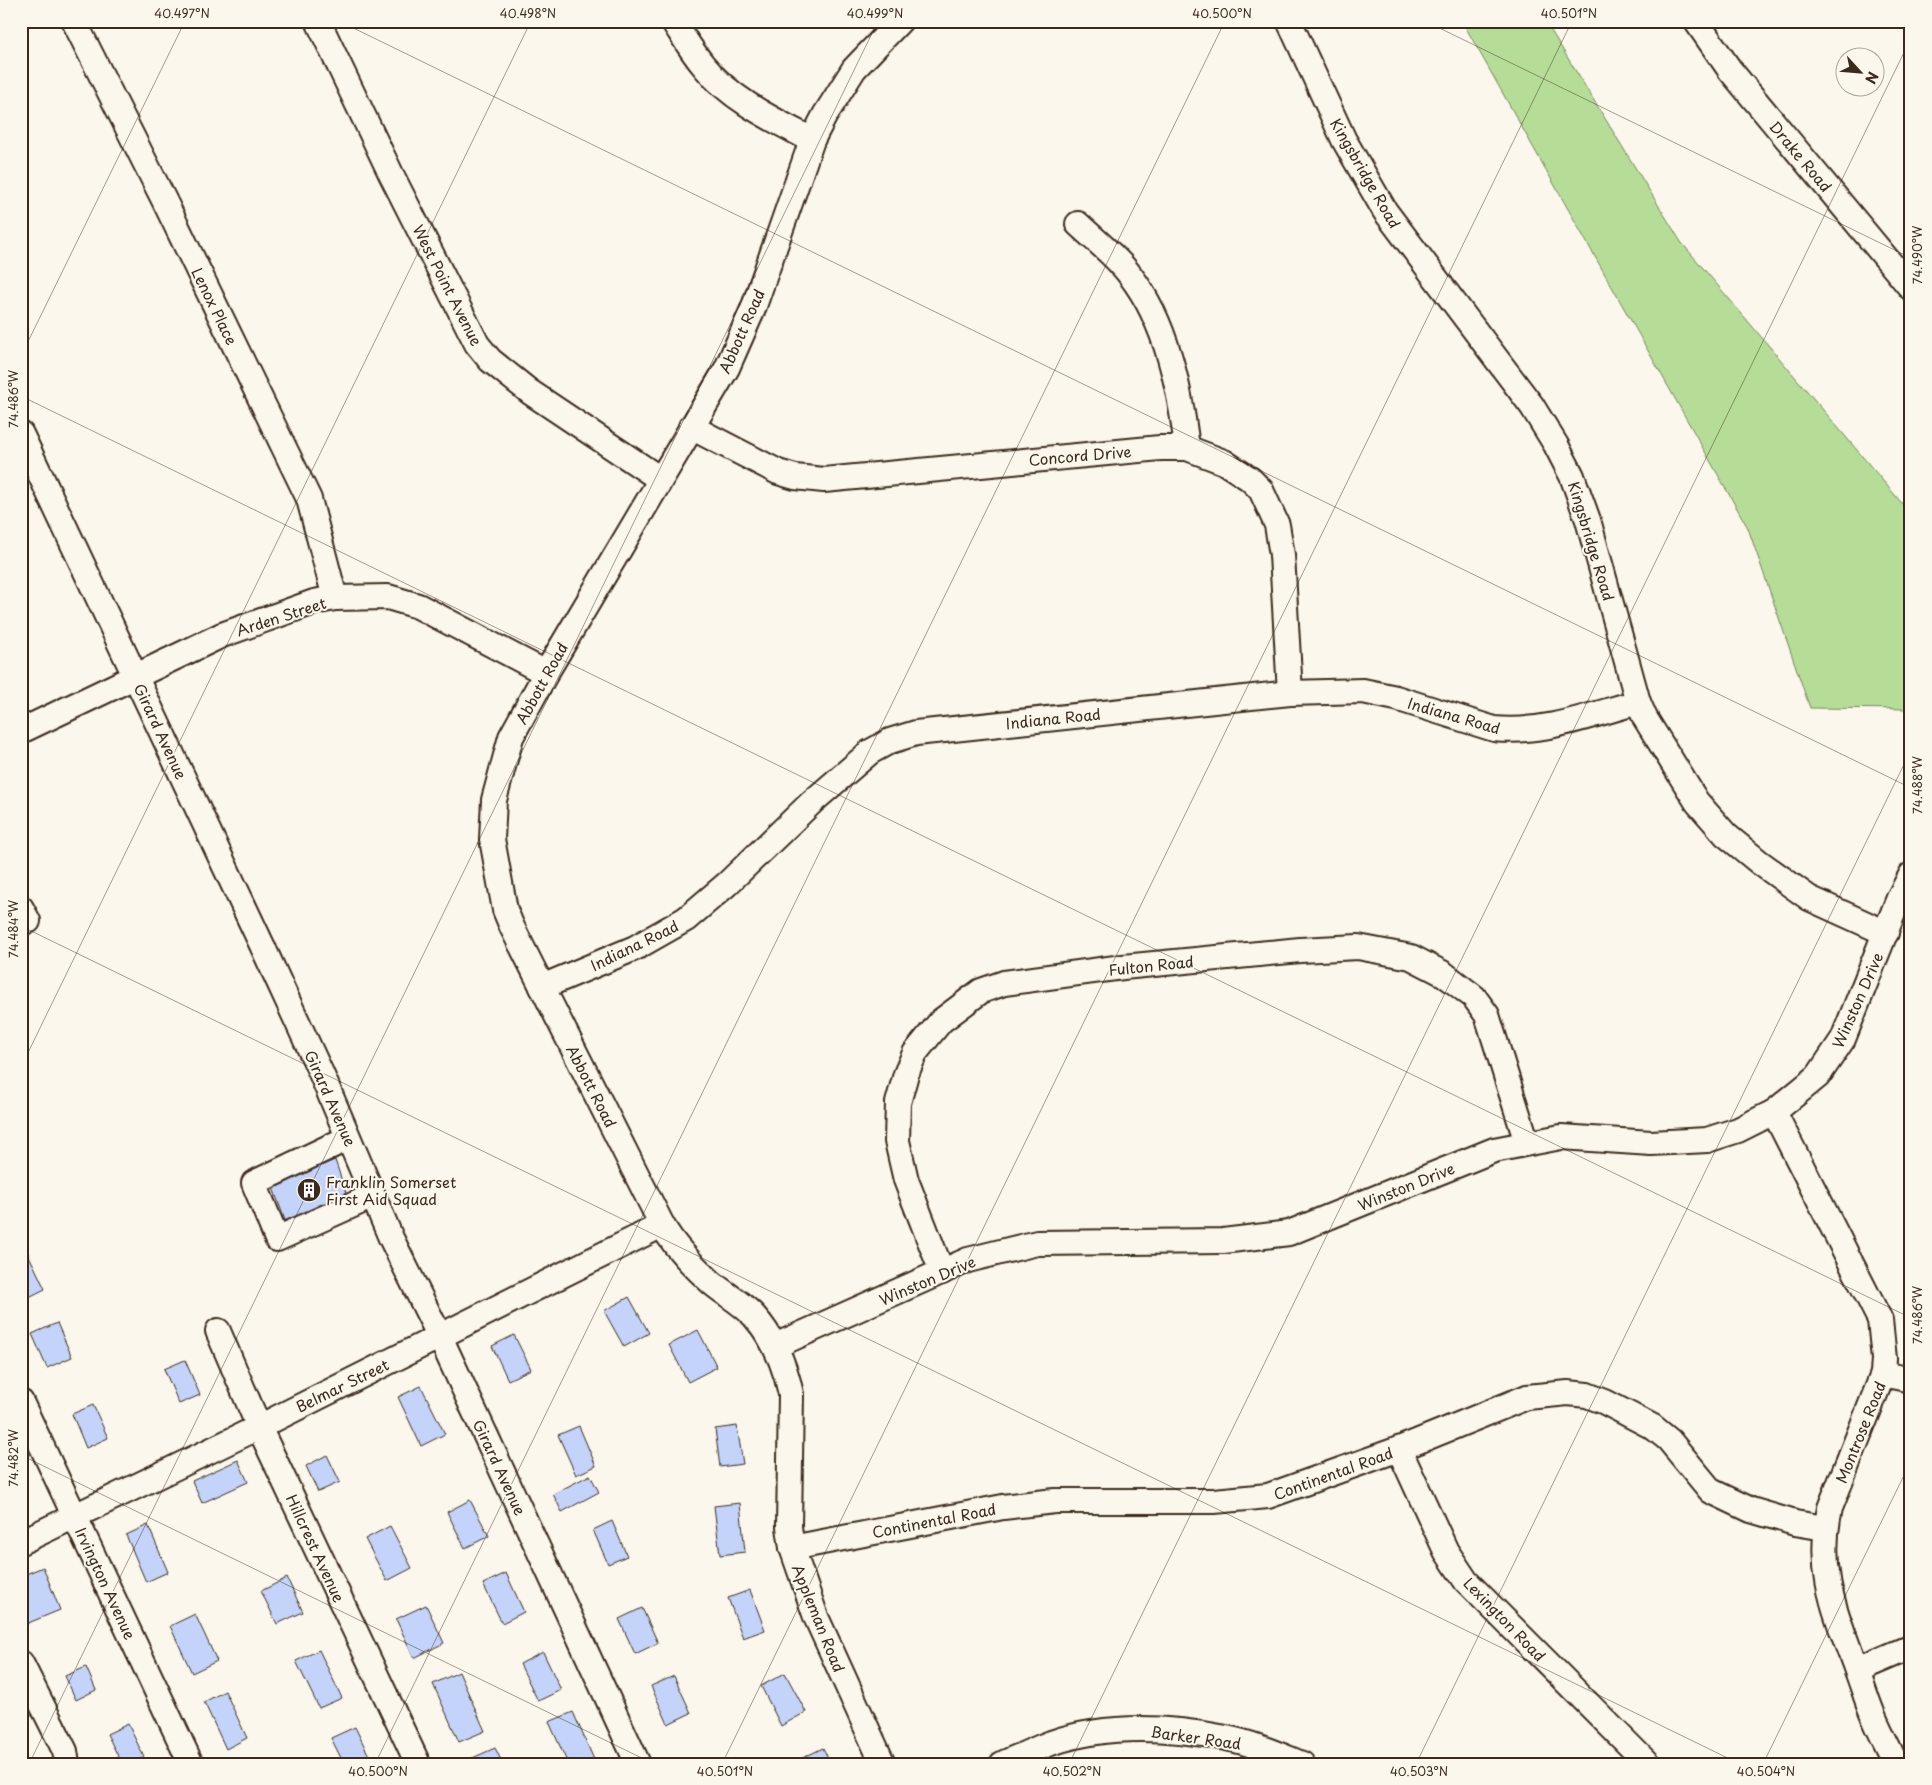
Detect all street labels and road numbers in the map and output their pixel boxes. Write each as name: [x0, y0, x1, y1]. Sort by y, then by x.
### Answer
street label: Kingsbridge Road: [1325, 114, 1407, 232]
street label: Drake Road: [1764, 115, 1838, 197]
street label: West Point Avenue: [408, 220, 488, 350]
street label: Lenox Place: [186, 263, 244, 349]
street label: Abbott Road: [712, 285, 770, 377]
street label: Concord Drive: [1028, 439, 1132, 471]
street label: Kingsbridge Road: [1563, 479, 1621, 603]
street label: Arden Street: [233, 591, 329, 641]
street label: Abbott Road: [509, 638, 573, 728]
street label: Girard Avenue: [129, 679, 193, 783]
street label: Indiana Road: [1405, 691, 1503, 739]
street label: Indiana Road: [1004, 702, 1102, 734]
street label: Indiana Road: [586, 914, 682, 976]
street label: Winston Drive: [1826, 948, 1888, 1052]
street label: Fulton Road: [1107, 949, 1195, 981]
street label: Abbott Road: [561, 1041, 623, 1131]
street label: Girard Avenue: [299, 1046, 363, 1150]
street label: Winston Drive: [1354, 1156, 1458, 1216]
street label: Winston Drive: [875, 1249, 979, 1311]
street label: Belmar Street: [292, 1353, 392, 1417]
street label: Montrose Road: [1829, 1378, 1891, 1486]
street label: Girard Avenue: [468, 1415, 532, 1519]
street label: Continental Road: [1270, 1441, 1396, 1505]
street label: Hillcrest Avenue: [281, 1490, 351, 1606]
street label: Continental Road: [870, 1497, 998, 1543]
street label: Irvington Avenue: [70, 1523, 142, 1643]
street label: Appleman Road: [787, 1560, 851, 1676]
street label: Lexington Road: [1459, 1572, 1551, 1666]
street label: Barker Road: [1149, 1719, 1243, 1755]

